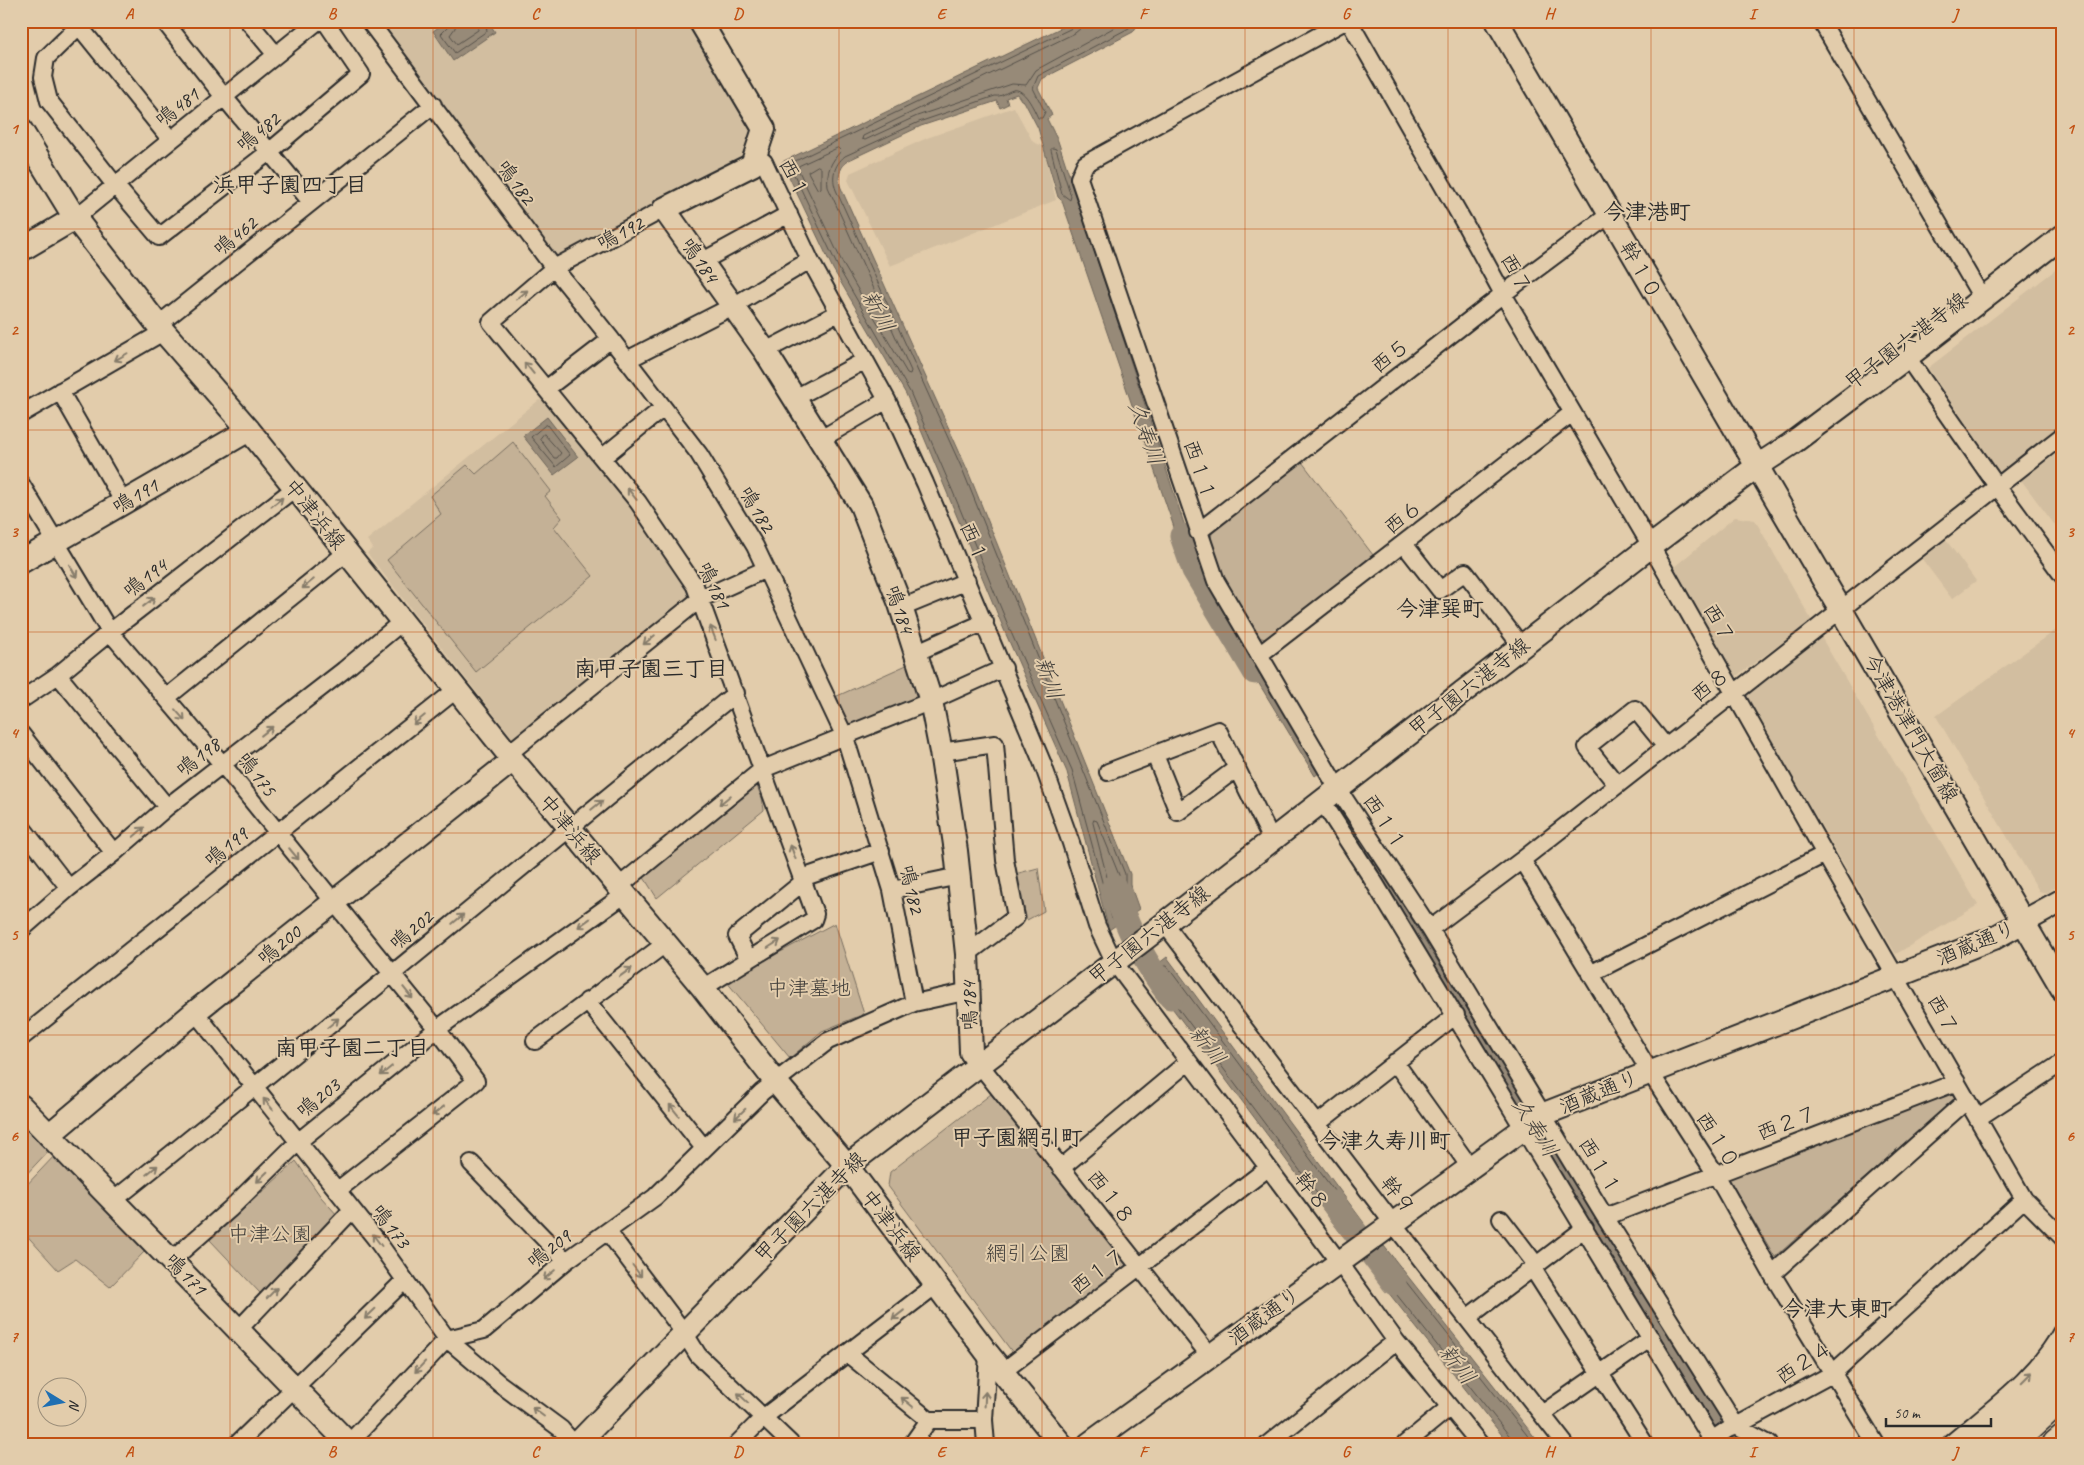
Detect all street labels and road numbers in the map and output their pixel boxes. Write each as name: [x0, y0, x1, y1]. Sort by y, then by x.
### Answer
street label: 鳴481: [150, 81, 206, 132]
street label: 鳴482: [231, 105, 287, 158]
street label: 西１: [773, 153, 815, 203]
street label: 鳴182: [491, 154, 542, 211]
street label: 鳴462: [208, 209, 264, 262]
street label: 鳴192: [592, 209, 649, 256]
street label: 鳴184: [675, 232, 726, 290]
street label: 幹１０: [1614, 236, 1668, 304]
street label: 西７: [1494, 248, 1538, 298]
street label: 甲子園六湛寺線: [1839, 286, 1973, 396]
street label: 西５: [1365, 333, 1415, 379]
street label: 西１１: [1177, 436, 1223, 504]
street label: 鳴191: [107, 472, 164, 520]
street label: 中津浜線: [278, 473, 352, 555]
street label: 鳴182: [733, 481, 782, 538]
street label: 西６: [1378, 494, 1428, 540]
street label: 西１: [954, 518, 994, 566]
street label: 鳴194: [118, 551, 174, 603]
street label: 鳴181: [691, 557, 737, 614]
street label: 鳴184: [880, 581, 921, 639]
street label: 西７: [1697, 598, 1741, 648]
street label: 甲子園六湛寺線: [1403, 632, 1535, 742]
street label: 今津港津門大箇線: [1858, 649, 1964, 807]
street label: 西８: [1685, 662, 1735, 708]
street label: 鳴198: [171, 730, 227, 782]
street label: 鳴175: [232, 747, 283, 803]
street label: 中津浜線: [533, 788, 607, 870]
street label: 西１１: [1357, 789, 1413, 855]
street label: 鳴199: [199, 820, 255, 873]
street label: 鳴182: [894, 862, 931, 917]
street label: 甲子園六湛寺線: [1083, 880, 1215, 990]
street label: 鳴202: [384, 903, 439, 956]
street label: 酒蔵通り: [1932, 915, 2020, 971]
street label: 鳴200: [252, 918, 308, 971]
street label: 鳴184: [955, 978, 983, 1031]
street label: 西７: [1921, 989, 1965, 1039]
street label: 酒蔵通り: [1555, 1064, 1643, 1120]
street label: 鳴203: [291, 1071, 347, 1124]
street label: 西２７: [1753, 1100, 1821, 1146]
street label: 西１０: [1690, 1106, 1746, 1174]
street label: 西１１: [1573, 1132, 1627, 1200]
street label: 甲子園六湛寺線: [749, 1146, 871, 1268]
street label: 西１８: [1081, 1164, 1141, 1230]
street label: 幹８: [1289, 1166, 1335, 1216]
street label: 幹９: [1375, 1170, 1421, 1220]
street label: 中津浜線: [855, 1184, 927, 1266]
street label: 鳴173: [366, 1199, 417, 1255]
street label: 鳴209: [522, 1223, 578, 1274]
street label: 西１７: [1065, 1242, 1131, 1300]
street label: 鳴171: [160, 1247, 214, 1302]
street label: 酒蔵通り: [1222, 1281, 1306, 1351]
street label: 西２４: [1771, 1334, 1837, 1390]

